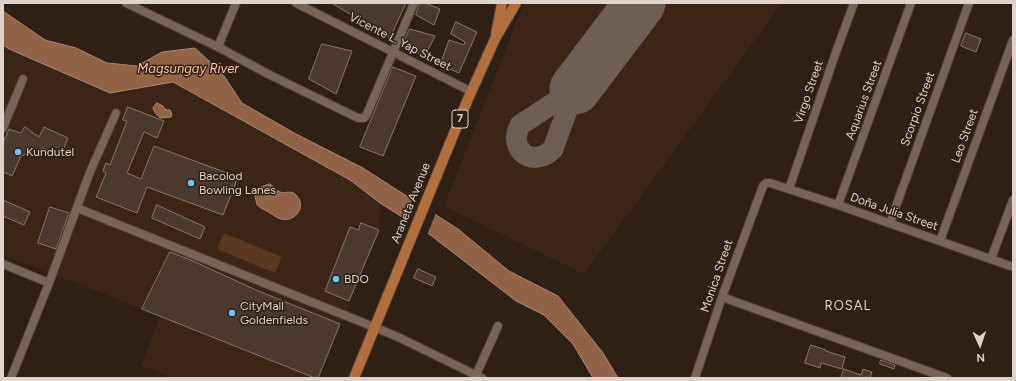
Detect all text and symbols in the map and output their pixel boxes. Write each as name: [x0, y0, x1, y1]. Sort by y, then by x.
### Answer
street label: Vicente L. Yap Street: [346, 10, 454, 74]
street label: Aquarius Street: [843, 58, 885, 142]
street label: Virgo Street: [791, 59, 827, 125]
water label: Magsungay River: [137, 61, 239, 77]
street label: Scorpio Street: [898, 70, 938, 148]
street label: Leo Street: [949, 107, 981, 165]
road number: 7: [452, 110, 468, 128]
place label: Kundutel: [26, 145, 74, 159]
marker: Kundutel: [13, 147, 23, 157]
street label: Araneta Avenue: [388, 161, 434, 245]
place label: Bacolod Bowling Lanes: [199, 169, 276, 197]
marker: Bacolod Bowling Lanes: [186, 178, 196, 188]
street label: Doña Julia Street: [848, 190, 940, 234]
street label: Monica Street: [698, 238, 736, 314]
place label: BDO: [344, 272, 369, 286]
marker: BDO: [331, 274, 341, 284]
district label: ROSAL: [825, 298, 871, 314]
place label: CityMall Goldenfields: [240, 299, 308, 327]
marker: CityMall Goldenfields: [227, 308, 237, 318]
north arrow: [960, 325, 1000, 365]
text: N: [976, 351, 985, 364]

